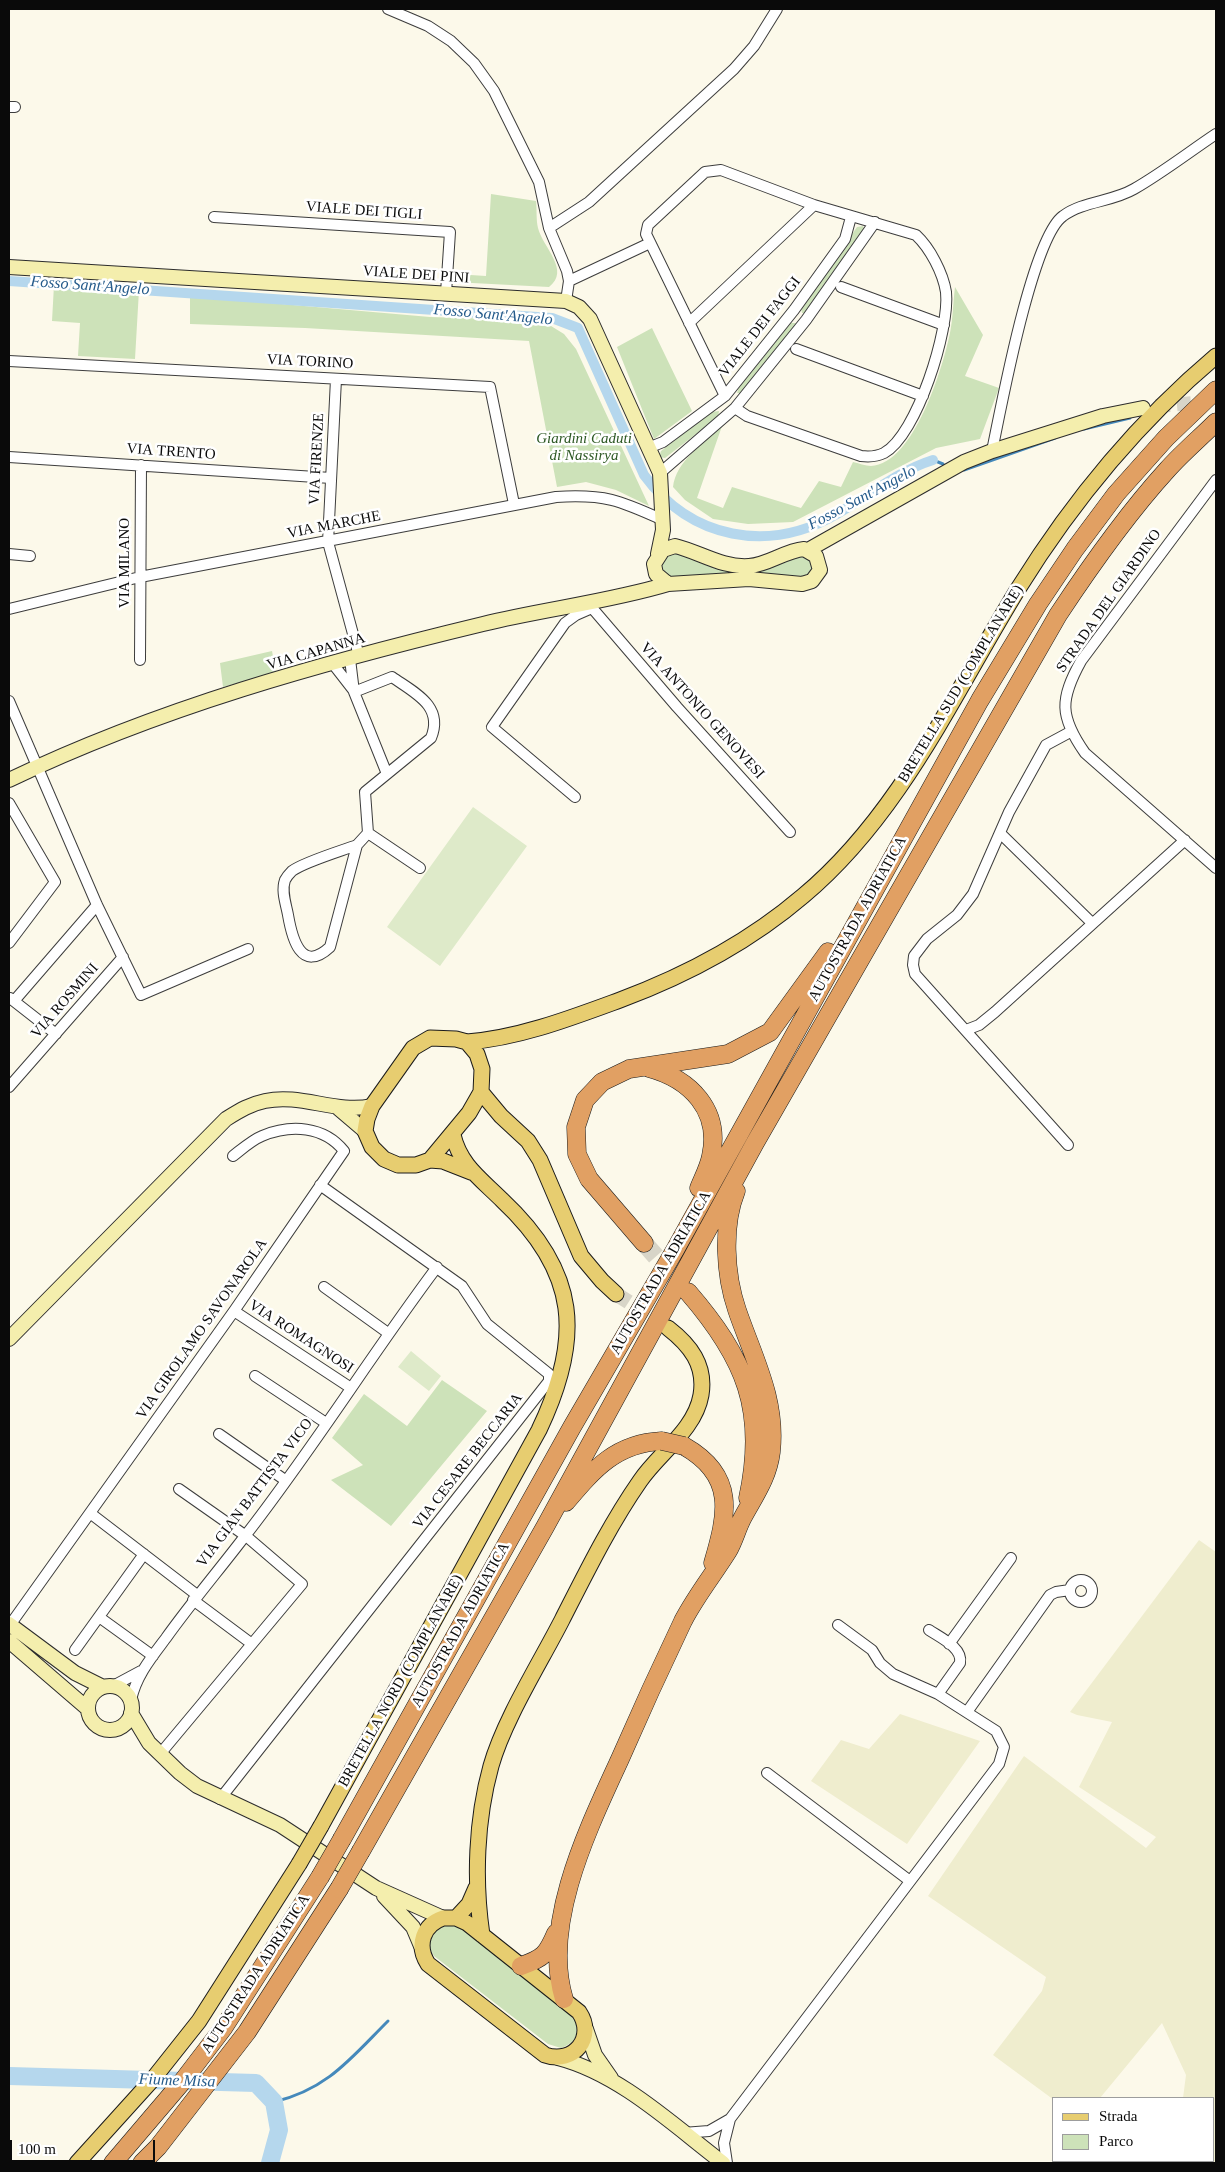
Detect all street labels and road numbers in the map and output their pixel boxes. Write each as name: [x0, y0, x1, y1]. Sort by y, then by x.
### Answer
street label: VIALE DEI TIGLI: [305, 198, 423, 224]
street label: VIALE DEI PINI: [362, 262, 470, 288]
street label: VIALE DEI FAGGI: [715, 273, 805, 381]
street label: VIA TORINO: [266, 351, 354, 373]
street label: VIA FIRENZE: [306, 413, 328, 505]
street label: VIA TRENTO: [126, 440, 216, 464]
street label: VIA MARCHE: [286, 507, 382, 543]
street label: VIA MILANO: [116, 518, 134, 608]
street label: STRADA DEL GIARDINO: [1053, 526, 1165, 676]
street label: BRETELLA SUD (COMPLANARE): [895, 582, 1027, 786]
street label: VIA CAPANNA: [265, 629, 367, 675]
street label: VIA ANTONIO GENOVESI: [636, 639, 768, 783]
street label: AUTOSTRADA ADRIATICA: [805, 833, 911, 1005]
street label: VIA ROSMINI: [27, 960, 103, 1042]
street label: AUTOSTRADA ADRIATICA: [607, 1188, 715, 1358]
street label: VIA GIROLAMO SAVONAROLA: [133, 1235, 271, 1423]
street label: VIA ROMAGNOSI: [245, 1296, 357, 1378]
street label: VIA CESARE BECCARIA: [409, 1389, 527, 1533]
street label: VIA GIAN BATTISTA VICO: [193, 1415, 317, 1571]
street label: AUTOSTRADA ADRIATICA: [408, 1539, 514, 1711]
street label: BRETELLA NORD (COMPLANARE): [335, 1572, 467, 1790]
street label: AUTOSTRADA ADRIATICA: [198, 1891, 314, 2057]

